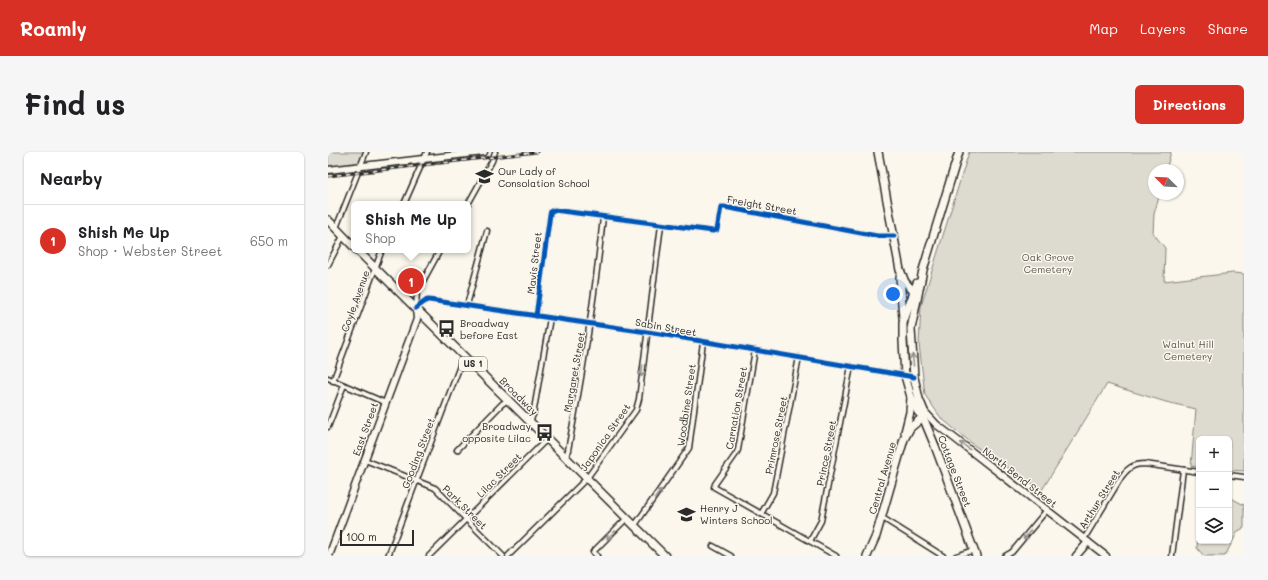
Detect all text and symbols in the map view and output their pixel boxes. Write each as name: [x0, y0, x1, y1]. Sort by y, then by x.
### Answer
text: Roamly: [20, 16, 87, 41]
text: Map: [1089, 19, 1118, 38]
text: Layers: [1140, 19, 1186, 38]
text: Share: [1208, 19, 1248, 38]
button: Directions: [1135, 85, 1244, 124]
text: Find us: [24, 86, 125, 122]
place label: Our Lady of Consolation School: [498, 164, 590, 190]
north arrow: [1148, 164, 1184, 200]
text: Nearby: [40, 167, 102, 189]
school or university icon: Our Lady of Consolation School: [475, 167, 495, 187]
street label: Freight Street: [726, 192, 798, 218]
popup: [351, 201, 471, 253]
text: Shish Me Up: [365, 209, 457, 229]
text: Shish Me Up: [78, 222, 169, 242]
text: Shop: [365, 229, 396, 246]
street label: Mavis Street: [523, 231, 545, 295]
text: 1: [50, 232, 56, 249]
text: 650 m: [250, 232, 288, 249]
text: Shop · Webster Street: [78, 242, 222, 259]
park label: Oak Grove Cemetery: [1022, 250, 1074, 276]
pin: 1: [398, 266, 424, 296]
street label: Coyle Avenue: [337, 268, 373, 334]
your location: [883, 284, 903, 304]
street label: Sabin Street: [634, 315, 698, 339]
place label: Broadway before East: [460, 316, 518, 342]
bus stop icon: Broadway before East: [437, 319, 457, 339]
street label: Margaret Street: [560, 330, 588, 414]
park label: Walnut Hill Cemetery: [1162, 337, 1214, 363]
one-way arrow: [909, 354, 916, 367]
road number: US 1: [459, 357, 487, 371]
street label: Woodbine Street: [673, 363, 699, 447]
one-way arrow: [639, 364, 646, 377]
street label: Carnation Street: [722, 365, 750, 451]
street label: Broadway: [497, 374, 541, 418]
street label: Primrose Street: [762, 395, 790, 475]
street label: East Street: [349, 400, 381, 458]
street label: Japonica Street: [576, 400, 634, 474]
street label: Gooding Street: [398, 415, 438, 491]
place label: Broadway opposite Lilac: [462, 419, 531, 445]
street label: Prince Street: [813, 419, 839, 487]
bus stop icon: Broadway opposite Lilac: [534, 422, 554, 442]
street label: Cottage Street: [935, 433, 975, 509]
map controls: [1196, 436, 1232, 544]
button: +: [1196, 436, 1232, 472]
street label: Central Avenue: [865, 440, 899, 516]
one-way arrow: [959, 442, 970, 451]
street label: North Bend Street: [980, 444, 1060, 510]
street label: Lilac Street: [474, 450, 524, 500]
street label: Arthur Street: [1075, 467, 1123, 531]
button: −: [1196, 472, 1232, 508]
street label: Park Street: [440, 482, 490, 532]
one-way arrow: [654, 488, 662, 499]
place label: Henry J Winters School: [700, 501, 773, 527]
school or university icon: Henry J Winters School: [677, 504, 697, 524]
button: layers: [1196, 508, 1232, 544]
scale bar: [340, 528, 414, 547]
text: 100 m: [346, 529, 377, 544]
one-way arrow: [1022, 529, 1031, 540]
one-way arrow: [606, 530, 615, 540]

